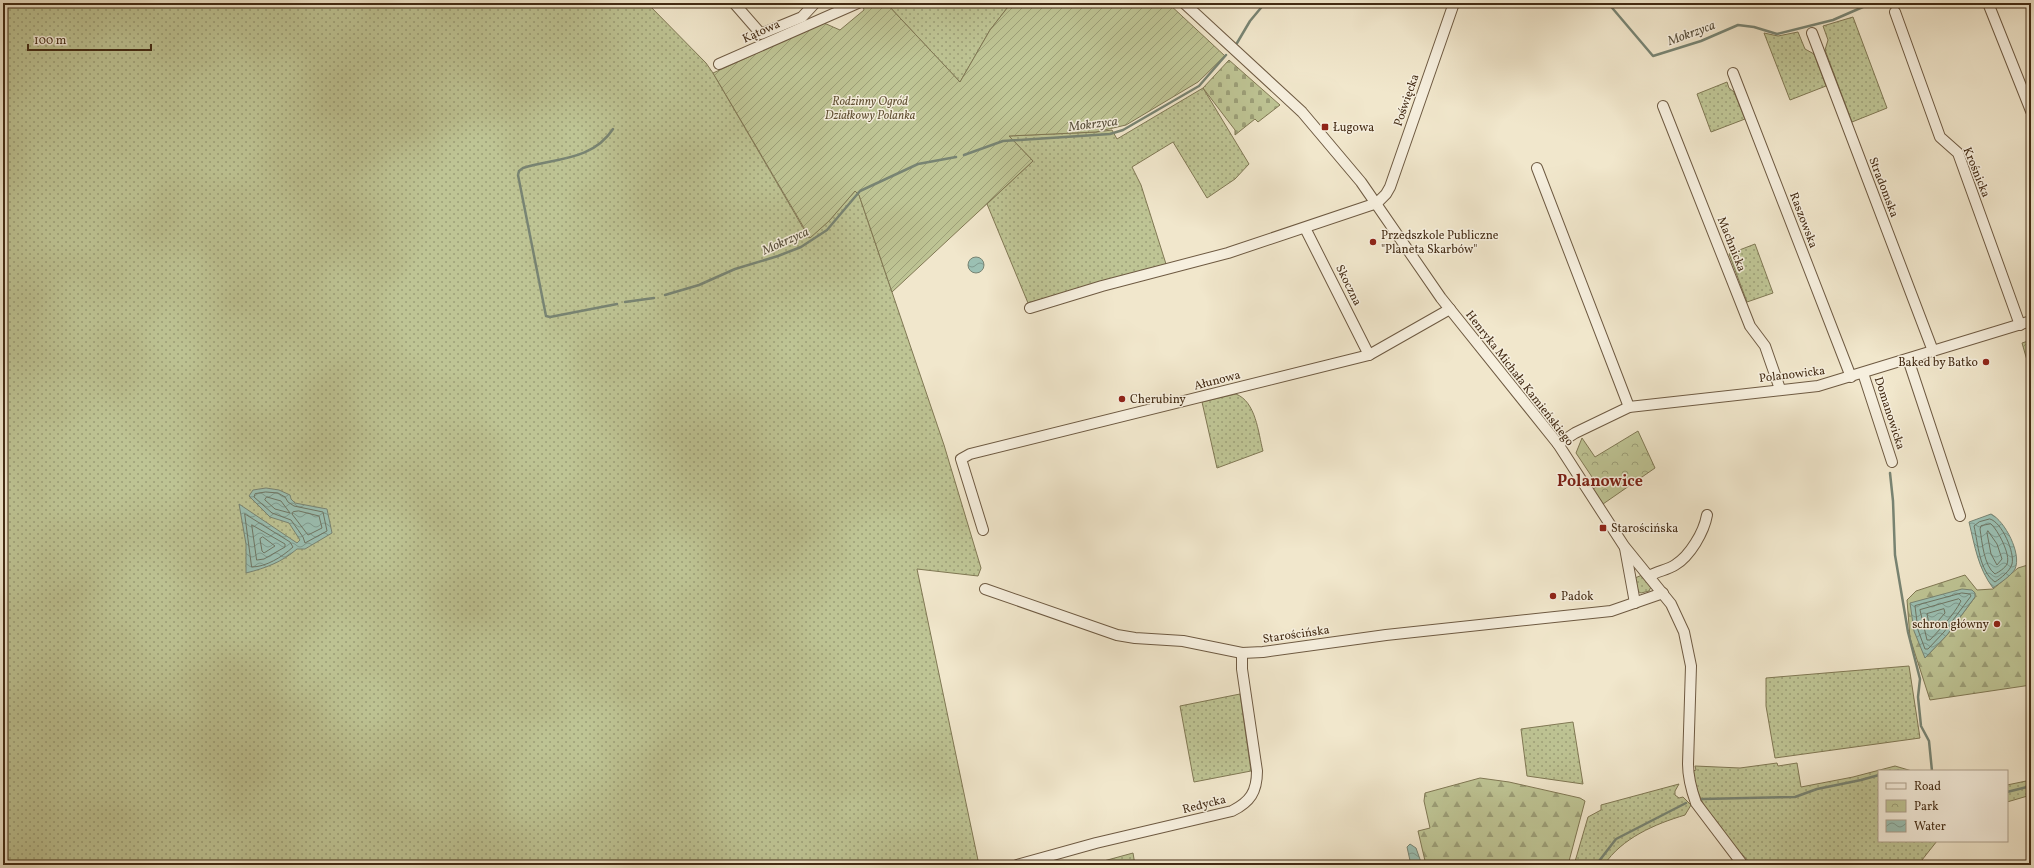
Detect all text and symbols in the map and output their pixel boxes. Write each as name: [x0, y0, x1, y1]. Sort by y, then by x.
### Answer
street label: Kątowa: [740, 17, 783, 47]
water label: Mokrzyca: [1664, 17, 1718, 51]
scale bar: [28, 26, 151, 52]
text: 100 m: [34, 33, 67, 49]
street label: Poświęcka: [1391, 72, 1423, 129]
park label: Rodzinny Ogród Działkowy Polanka: [825, 94, 916, 124]
water label: Mokrzyca: [1067, 113, 1119, 137]
place label: Ługowa: [1333, 120, 1374, 136]
marker: Ługowa: [1320, 122, 1330, 132]
street label: Krośnicka: [1959, 145, 1993, 200]
street label: Stradomska: [1864, 155, 1902, 220]
street label: Raszowska: [1785, 190, 1821, 251]
street label: Machnicka: [1713, 215, 1749, 274]
water label: Mokrzyca: [759, 224, 812, 261]
place label: Przedszkole Publiczne "Planeta Skarbów": [1381, 228, 1499, 258]
marker: Przedszkole Publiczne "Planeta Skarbów": [1368, 237, 1378, 247]
street label: Skoczna: [1331, 262, 1365, 309]
street label: Henryka Michała Kamieńskiego: [1461, 308, 1577, 450]
place label: Baked by Batko: [1898, 355, 1978, 371]
marker: Baked by Batko: [1981, 357, 1991, 367]
street label: Polanowicka: [1758, 363, 1826, 387]
street label: Ałunowa: [1192, 367, 1242, 394]
street label: Domanowicka: [1870, 375, 1908, 452]
place label: Cherubiny: [1130, 392, 1186, 408]
marker: Cherubiny: [1117, 394, 1127, 404]
district label: Polanowice: [1557, 471, 1643, 493]
place label: Starościńska: [1611, 521, 1678, 537]
marker: Starościńska: [1598, 523, 1608, 533]
place label: Padok: [1561, 589, 1594, 605]
marker: Padok: [1548, 591, 1558, 601]
place label: schron główny: [1912, 617, 1990, 633]
marker: schron główny: [1992, 619, 2002, 629]
street label: Starościńska: [1262, 622, 1331, 648]
legend: [1878, 770, 2008, 842]
text: Road: [1914, 779, 1941, 795]
street label: Redycka: [1181, 792, 1228, 818]
text: Park: [1914, 799, 1939, 815]
text: Water: [1914, 819, 1946, 835]

